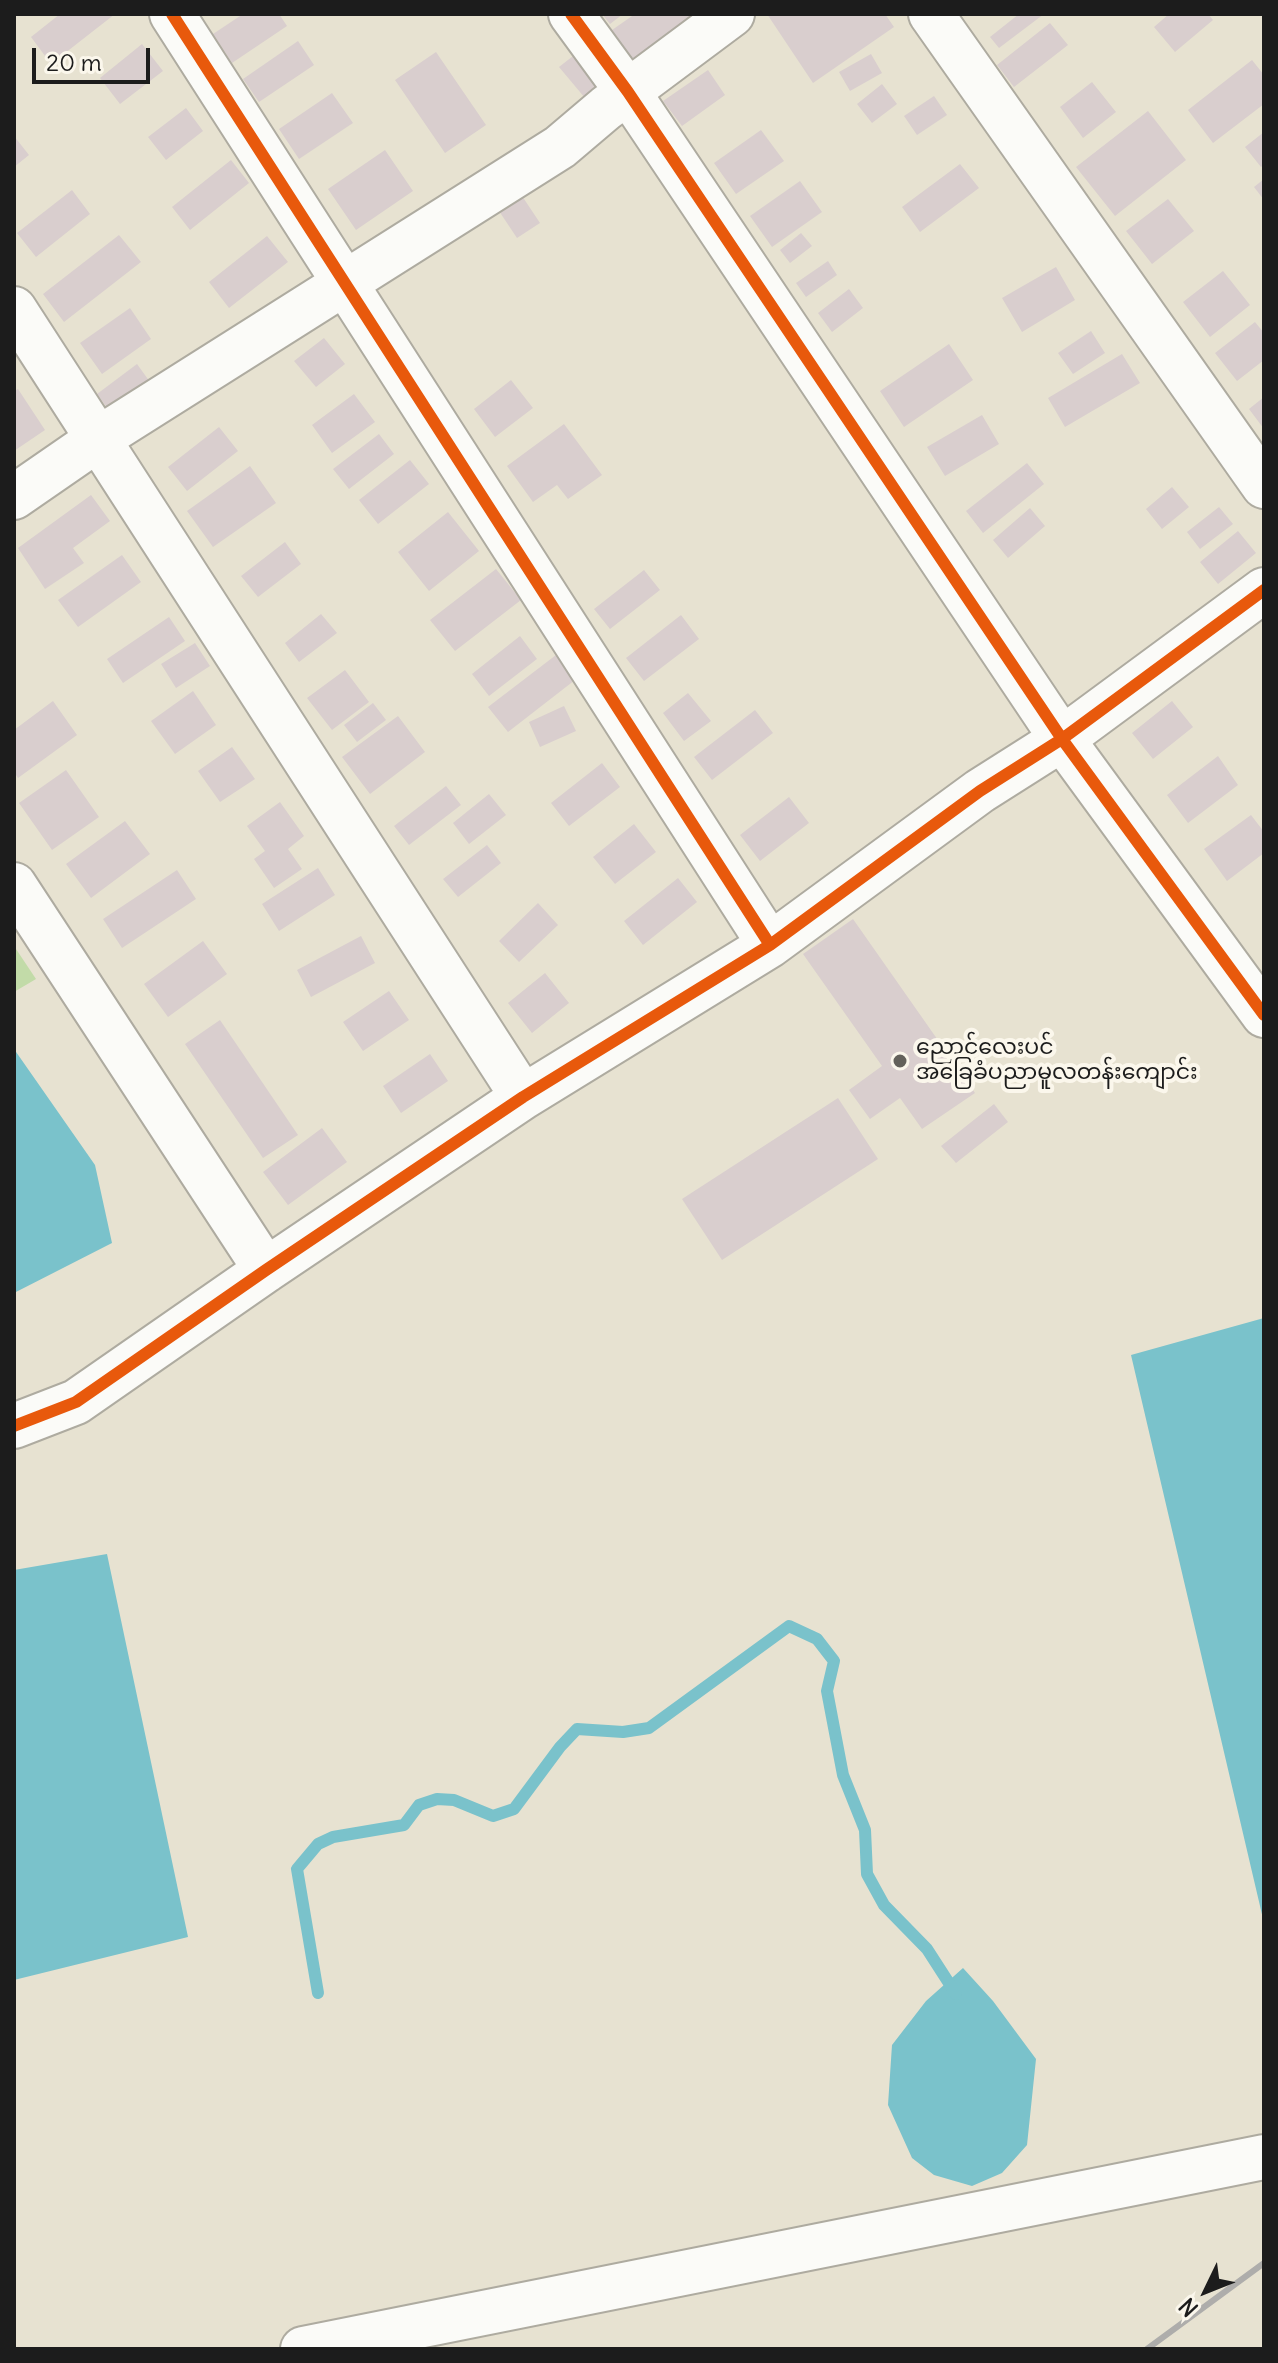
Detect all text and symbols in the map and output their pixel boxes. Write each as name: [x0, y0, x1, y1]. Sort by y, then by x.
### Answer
scale bar: [36, 32, 154, 82]
text: 20 m: [46, 47, 102, 77]
place label: ညောင်လေးပင် အခြေခံပညာမူလတန်းကျောင်း: [916, 1035, 1198, 1086]
marker: ညောင်လေးပင် အခြေခံပညာမူလတန်းကျောင်း: [891, 1052, 909, 1070]
north arrow: [1166, 2251, 1246, 2331]
text: N: [1173, 2292, 1204, 2322]

